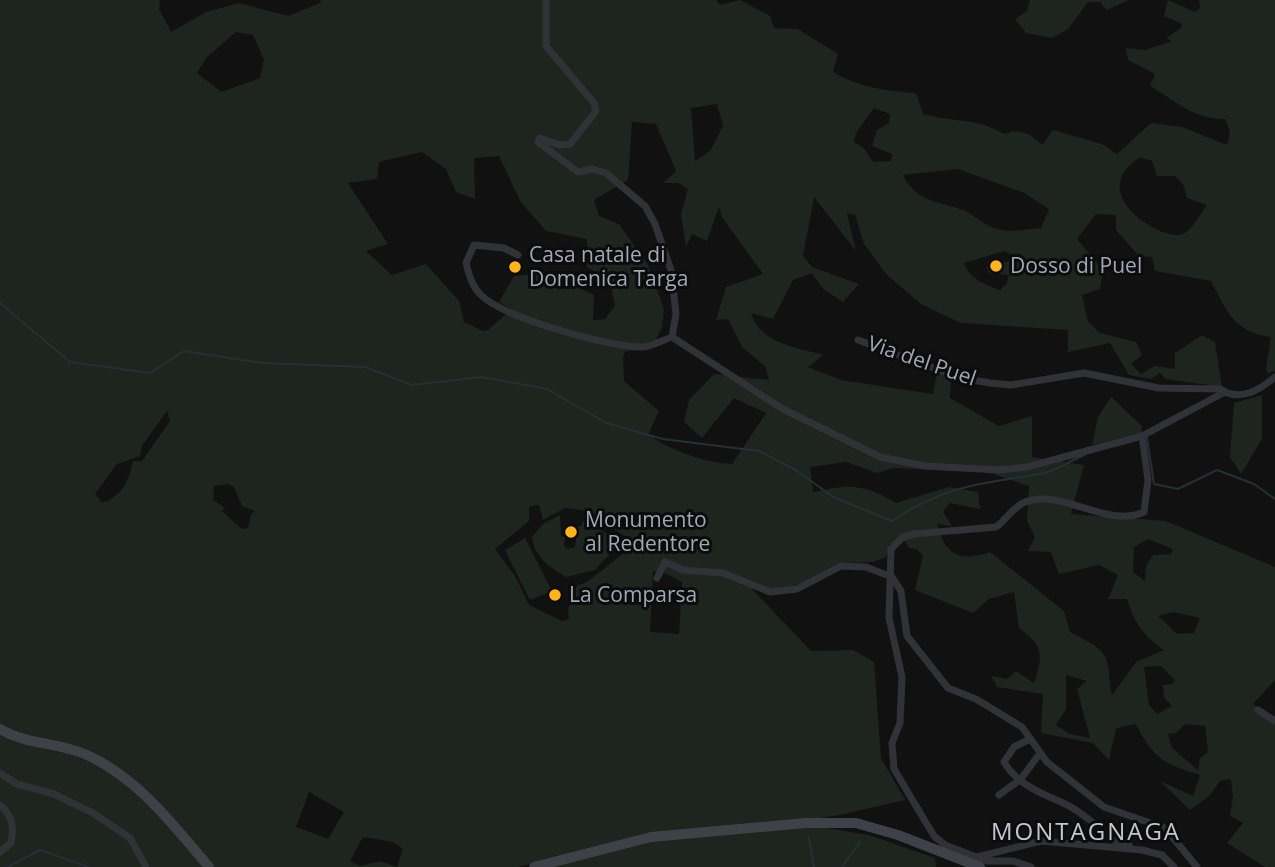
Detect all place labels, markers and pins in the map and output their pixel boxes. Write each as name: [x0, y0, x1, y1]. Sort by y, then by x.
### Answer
place label: Casa natale di Domenica Targa: [529, 240, 688, 292]
place label: Dosso di Puel: [1010, 251, 1142, 279]
marker: Dosso di Puel: [988, 258, 1004, 274]
marker: Casa natale di Domenica Targa: [507, 259, 523, 275]
place label: Monumento al Redentore: [585, 505, 710, 557]
marker: Monumento al Redentore: [563, 524, 579, 540]
place label: La Comparsa: [569, 580, 697, 608]
marker: La Comparsa: [547, 587, 563, 603]

